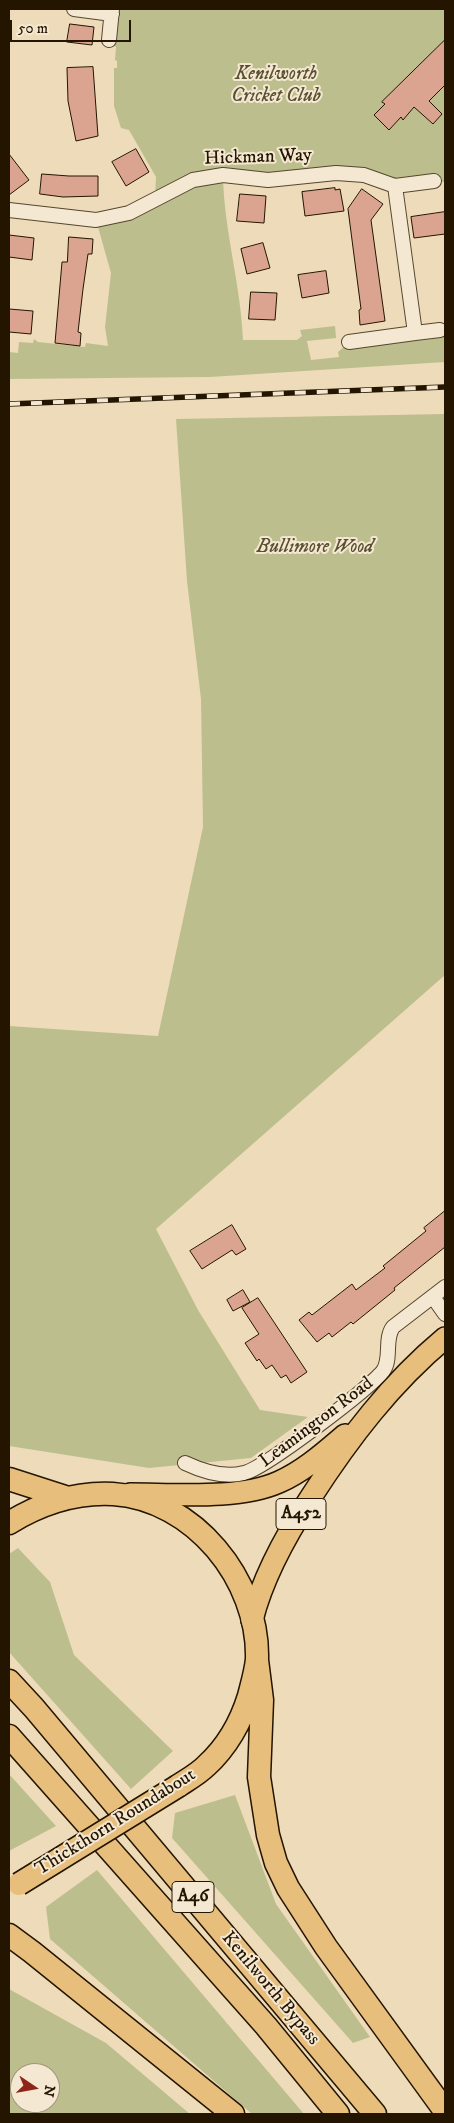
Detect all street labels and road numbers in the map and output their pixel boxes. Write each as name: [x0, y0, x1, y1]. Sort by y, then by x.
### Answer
street label: Hickman Way: [204, 145, 312, 171]
street label: Leamington Road: [256, 1373, 378, 1473]
road number: A452: [276, 1498, 326, 1530]
street label: Thickthorn Roundabout: [32, 1764, 200, 1882]
road number: A46: [172, 1881, 214, 1912]
street label: Kenilworth Bypass: [216, 1928, 324, 2050]

